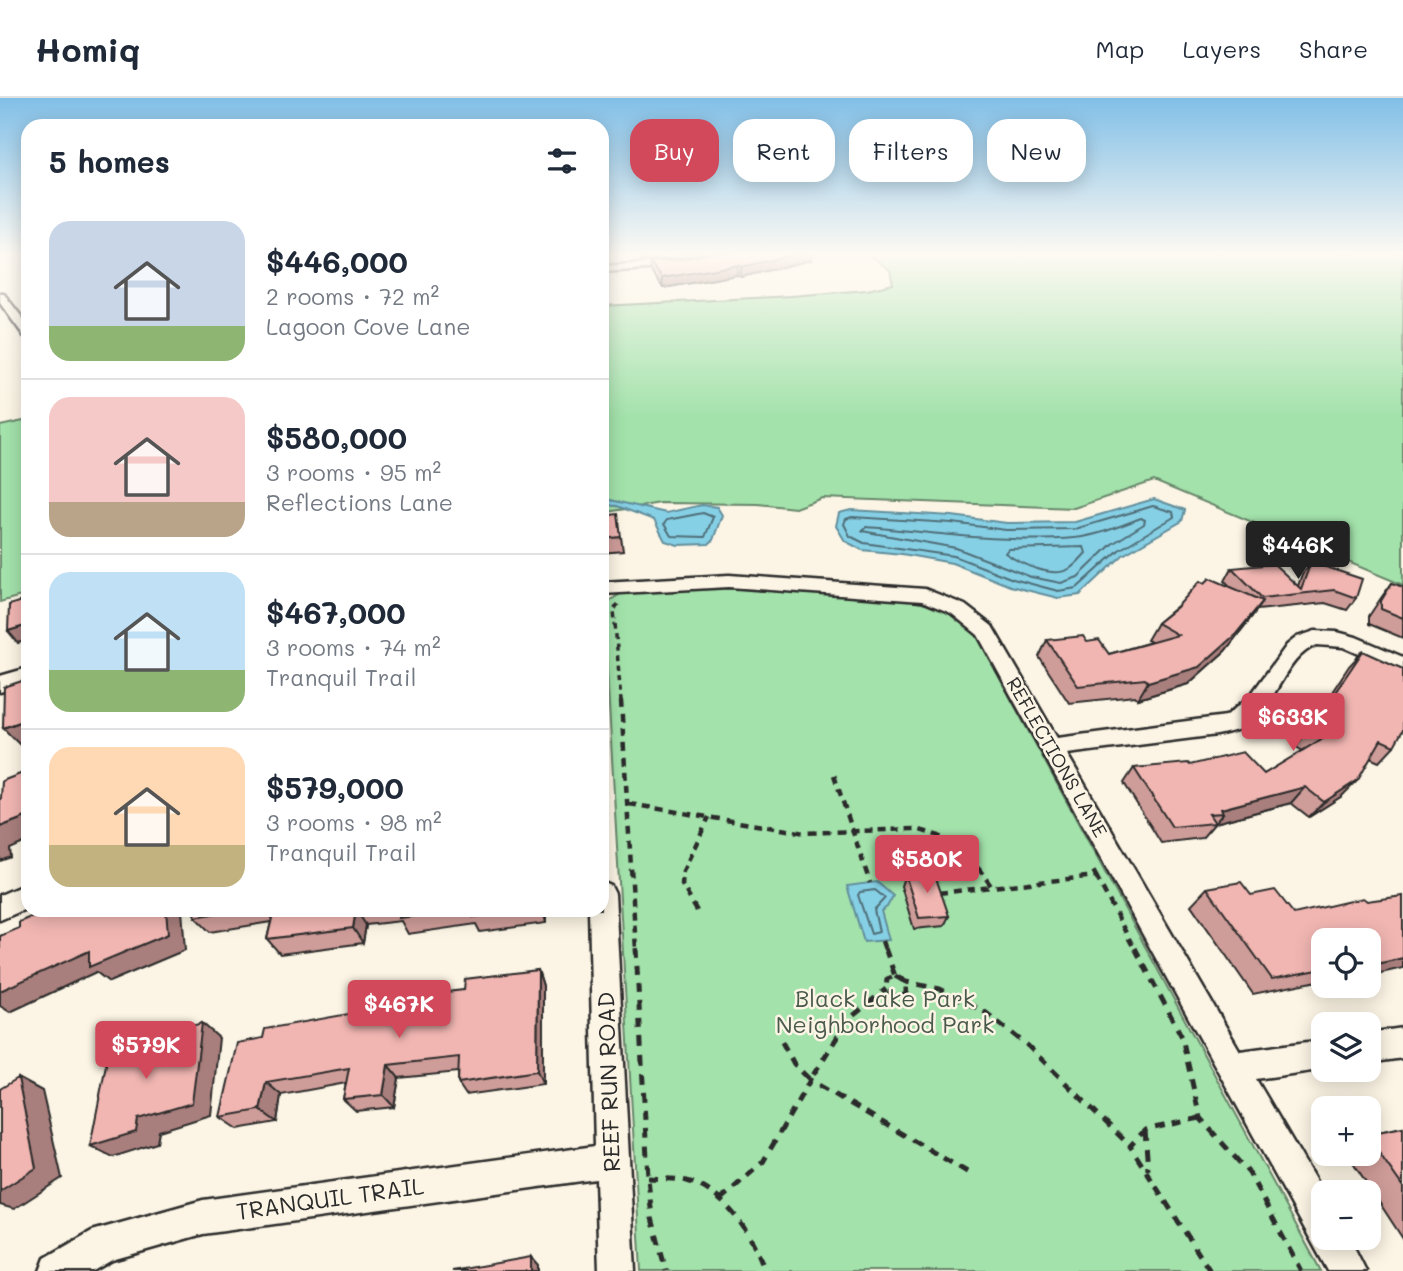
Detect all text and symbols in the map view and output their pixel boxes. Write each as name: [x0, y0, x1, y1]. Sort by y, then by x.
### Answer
text: Homiq: [35, 27, 140, 70]
text: Map: [1096, 33, 1144, 64]
text: Layers: [1182, 33, 1261, 64]
text: Share: [1299, 33, 1368, 64]
chip: Buy: [630, 119, 719, 182]
chip: Rent: [733, 119, 835, 182]
chip: Filters: [849, 119, 973, 182]
chip: New: [987, 119, 1086, 182]
text: 5 homes: [49, 141, 170, 181]
icon: filters: [543, 142, 581, 180]
text: $446,000: [266, 241, 408, 281]
icon: home: [105, 249, 189, 333]
text: 2 rooms · 72 m²: [266, 281, 439, 311]
text: Lagoon Cove Lane: [266, 311, 470, 341]
text: $580,000: [266, 417, 407, 457]
icon: home: [105, 425, 189, 509]
text: 3 rooms · 95 m²: [266, 457, 441, 487]
text: Reflections Lane: [266, 487, 453, 517]
pin: $446K: [1249, 522, 1347, 581]
text: $446K: [1262, 529, 1334, 559]
text: $467,000: [266, 592, 406, 632]
icon: home: [105, 600, 189, 684]
text: 3 rooms · 74 m²: [266, 632, 441, 662]
text: Tranquil Trail: [266, 662, 416, 692]
street label: REFLECTIONS LANE: [1001, 672, 1114, 841]
pin: $633K: [1244, 694, 1342, 753]
text: $633K: [1258, 701, 1328, 731]
text: $579,000: [266, 767, 404, 807]
icon: home: [105, 775, 189, 859]
text: 3 rooms · 98 m²: [266, 807, 442, 837]
pin: $580K: [878, 836, 976, 895]
text: Tranquil Trail: [266, 837, 416, 867]
text: $580K: [891, 843, 963, 873]
map controls: [1311, 928, 1381, 1250]
button: locate: [1311, 928, 1381, 998]
pin: $467K: [350, 981, 448, 1040]
park label: Black Lake Park Neighborhood Park: [776, 983, 994, 1039]
text: $467K: [364, 988, 434, 1018]
street label: REEF RUN ROAD: [590, 991, 626, 1173]
button: layers: [1311, 1012, 1381, 1082]
pin: $579K: [97, 1021, 195, 1081]
text: $579K: [111, 1029, 181, 1059]
button: +: [1311, 1096, 1381, 1166]
street label: TRANQUIL TRAIL: [234, 1170, 425, 1226]
button: −: [1311, 1180, 1381, 1250]

